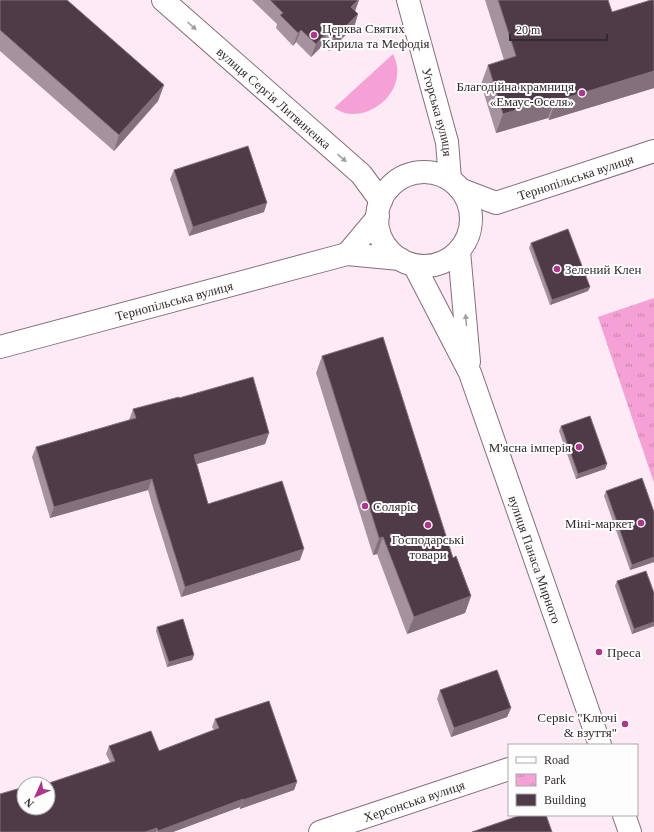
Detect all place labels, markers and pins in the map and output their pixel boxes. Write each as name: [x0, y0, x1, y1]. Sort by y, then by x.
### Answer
place label: Церква Святих Кирила та Мефодія: [322, 21, 430, 51]
marker: Церква Святих Кирила та Мефодія: [309, 30, 319, 40]
place label: Благодійна крамниця «Емаус-Оселя»: [456, 79, 574, 109]
marker: Благодійна крамниця «Емаус-Оселя»: [577, 88, 587, 98]
place label: Зелений Клен: [565, 262, 642, 277]
marker: Зелений Клен: [552, 264, 562, 274]
place label: М'ясна імперія: [489, 440, 571, 455]
marker: М'ясна імперія: [574, 442, 584, 452]
place label: Соляріс: [373, 499, 417, 514]
marker: Соляріс: [360, 501, 370, 511]
place label: Міні-маркет: [565, 516, 633, 531]
marker: Міні-маркет: [636, 518, 646, 528]
marker: Господарські товари: [423, 520, 433, 530]
place label: Господарські товари: [392, 532, 465, 562]
place label: Преса: [607, 645, 641, 660]
marker: Преса: [594, 647, 604, 657]
place label: Сервіс "Ключі & взуття": [537, 710, 617, 740]
marker: Сервіс "Ключі & взуття": [620, 719, 630, 729]

